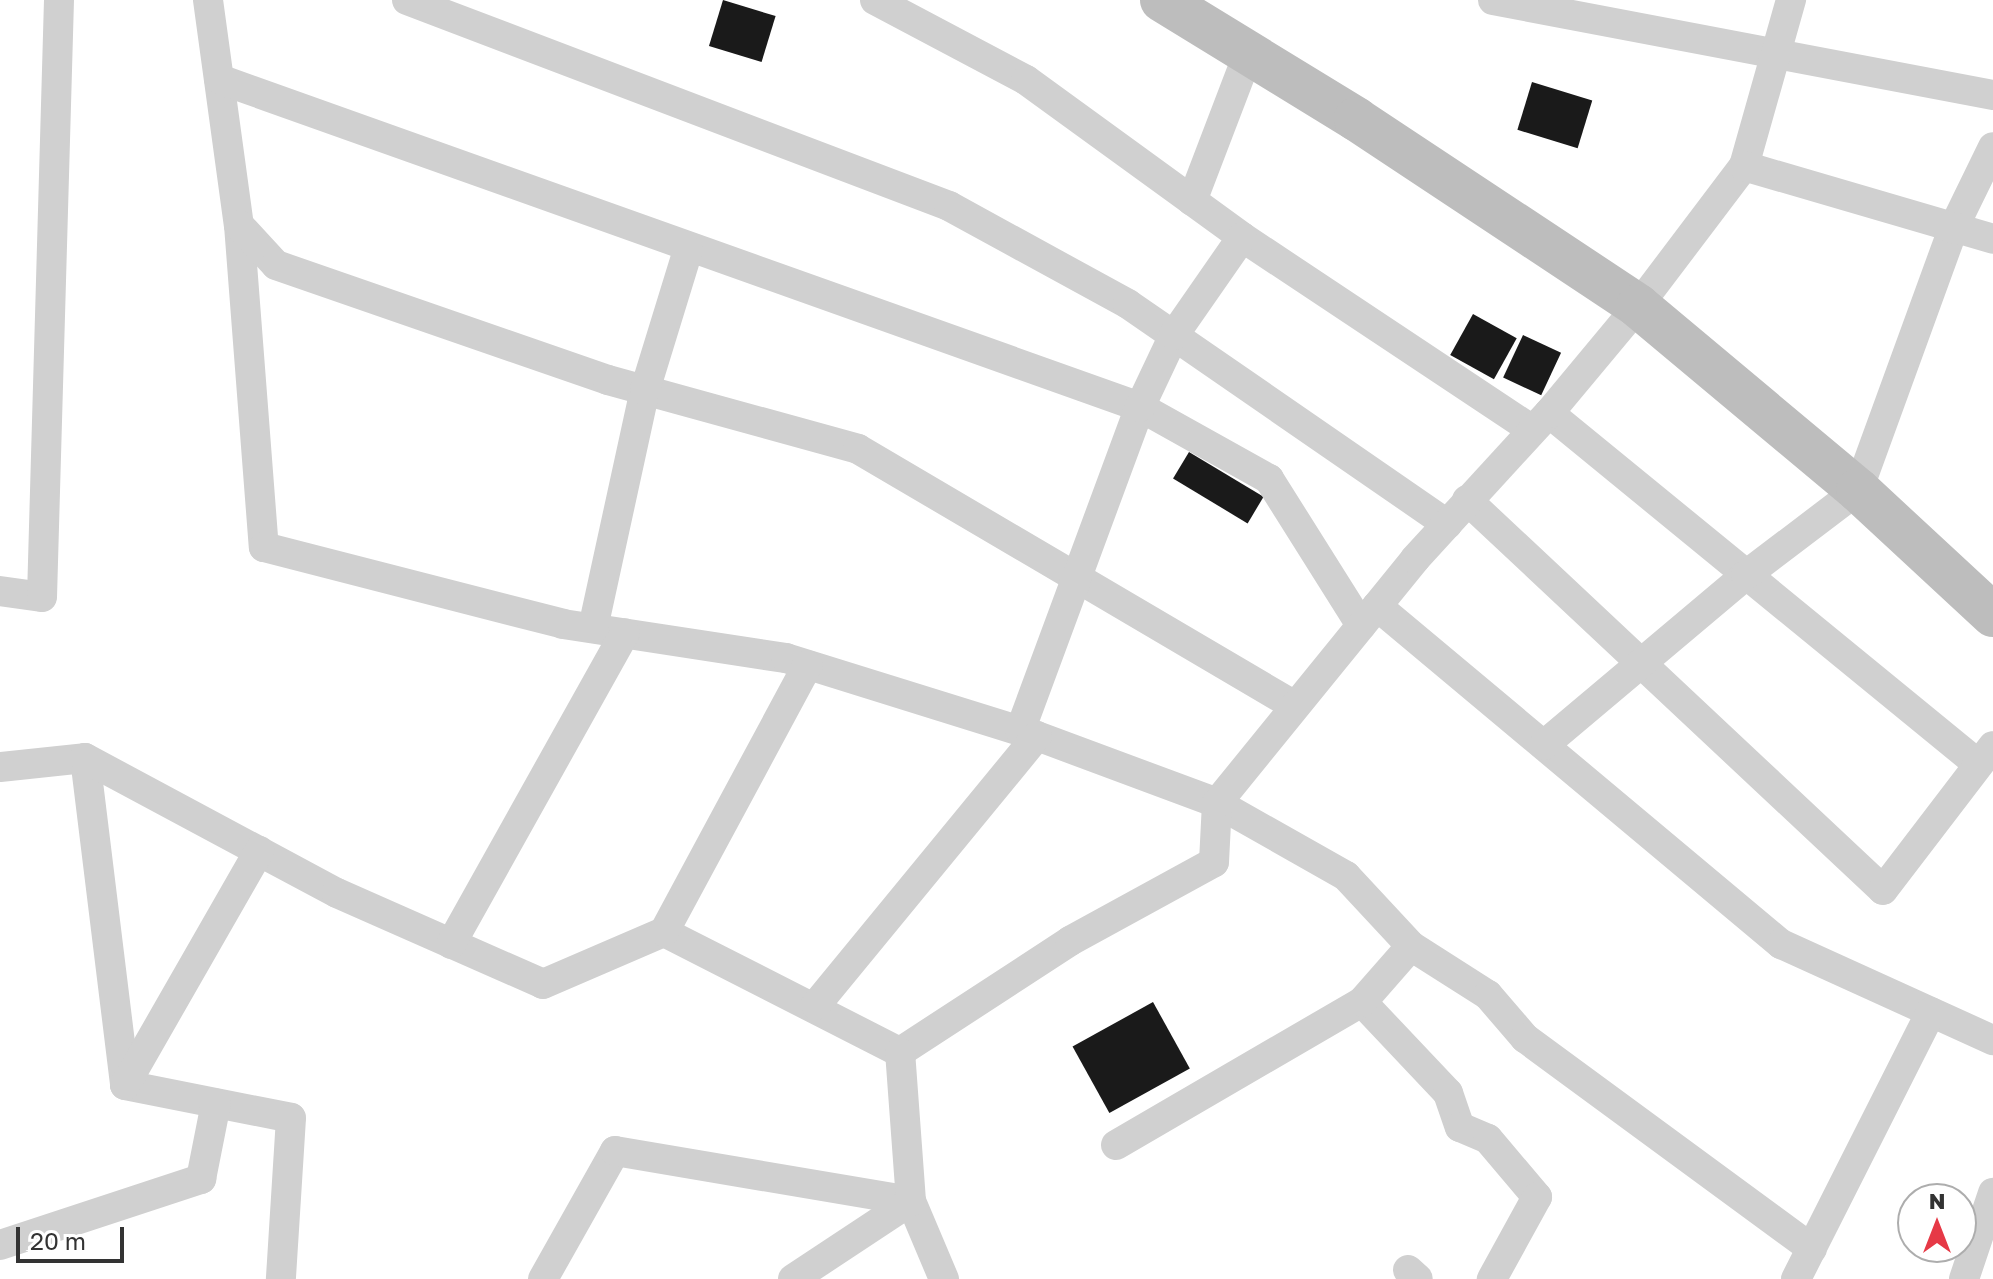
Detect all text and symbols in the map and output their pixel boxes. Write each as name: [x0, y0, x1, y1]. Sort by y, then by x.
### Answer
north arrow: [1897, 1183, 1977, 1263]
text: N: [1929, 1187, 1945, 1214]
scale bar: [20, 1211, 128, 1261]
text: 20 m: [30, 1226, 86, 1255]

